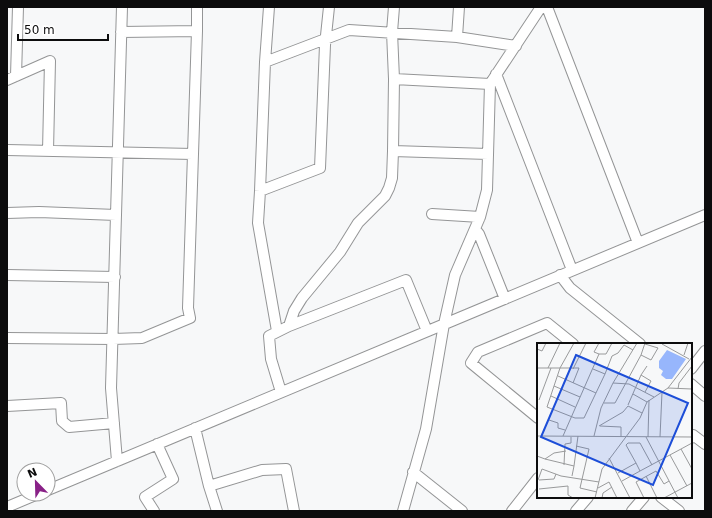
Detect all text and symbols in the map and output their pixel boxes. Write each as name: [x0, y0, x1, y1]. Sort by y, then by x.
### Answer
scale bar: [18, 16, 108, 42]
text: 50 m: [24, 23, 55, 37]
inset map: [537, 343, 692, 498]
north arrow: [16, 462, 56, 502]
text: N: [26, 465, 39, 481]

